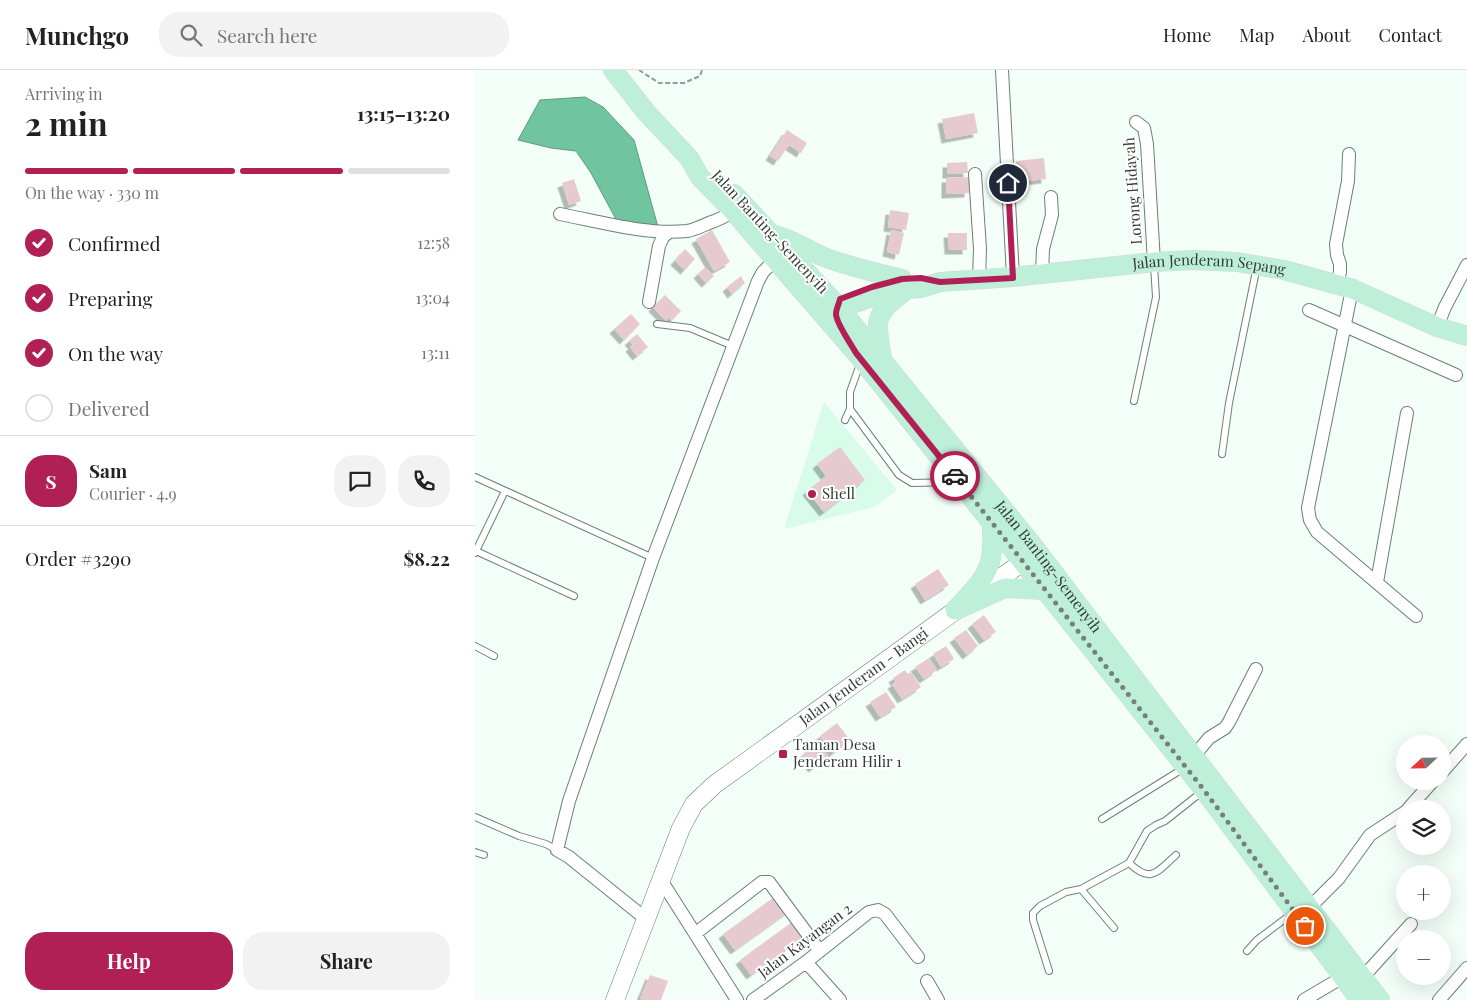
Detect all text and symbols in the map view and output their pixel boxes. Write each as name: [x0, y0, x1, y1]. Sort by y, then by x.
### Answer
search box: [159, 12, 509, 57]
text: Munchgo: [25, 19, 129, 51]
icon: search: [177, 21, 205, 49]
text: Search here: [217, 22, 317, 48]
text: Home: [1163, 23, 1211, 47]
text: Map: [1239, 23, 1274, 47]
text: About: [1302, 23, 1351, 47]
text: Contact: [1379, 23, 1442, 47]
text: Arriving in: [25, 83, 103, 104]
text: 13:15–13:20: [357, 100, 450, 126]
text: 2 min: [25, 101, 108, 144]
street label: Lorong Hidayah: [1118, 136, 1146, 245]
pin: [987, 162, 1029, 204]
street label: Jalan Banting-Semenyih: [707, 164, 833, 298]
icon: home: [994, 169, 1022, 197]
text: On the way · 330 m: [25, 182, 159, 203]
icon: check: [25, 229, 53, 257]
text: Confirmed: [68, 230, 161, 256]
text: 12:58: [417, 232, 450, 253]
street label: Jalan Jenderam Sepang: [1130, 249, 1287, 279]
icon: check: [25, 284, 53, 312]
text: Preparing: [68, 285, 153, 311]
text: 13:04: [415, 287, 450, 308]
icon: check: [25, 339, 53, 367]
text: On the way: [68, 340, 163, 366]
text: 13:11: [421, 342, 450, 363]
text: Delivered: [68, 395, 150, 421]
courier: [930, 451, 980, 501]
button: chat: [334, 455, 386, 507]
button: phone: [398, 455, 450, 507]
text: Sam: [89, 457, 127, 483]
icon: car: [941, 462, 969, 490]
text: S: [45, 468, 57, 494]
text: Courier · 4.9: [89, 483, 177, 504]
place label: Shell: [822, 483, 855, 503]
marker: Shell: [806, 488, 818, 500]
street label: Jalan Banting-Semenyih: [991, 495, 1107, 637]
text: Order #3290: [25, 545, 131, 571]
text: $8.22: [403, 545, 450, 571]
street label: Jalan Jenderam - Bangi: [794, 622, 932, 730]
place label: Taman Desa Jenderam Hilir 1: [792, 734, 902, 771]
north arrow: [1396, 735, 1451, 790]
map controls: [1396, 735, 1451, 985]
marker: Taman Desa Jenderam Hilir 1: [777, 748, 789, 760]
button: layers: [1396, 800, 1451, 855]
button: +: [1396, 865, 1451, 920]
street label: Jalan Kayangan 2: [753, 898, 855, 983]
pin: [1284, 905, 1326, 947]
icon: bag: [1291, 912, 1319, 940]
button: −: [1396, 930, 1451, 985]
button: Help: [25, 932, 233, 990]
button: Share: [243, 932, 450, 990]

